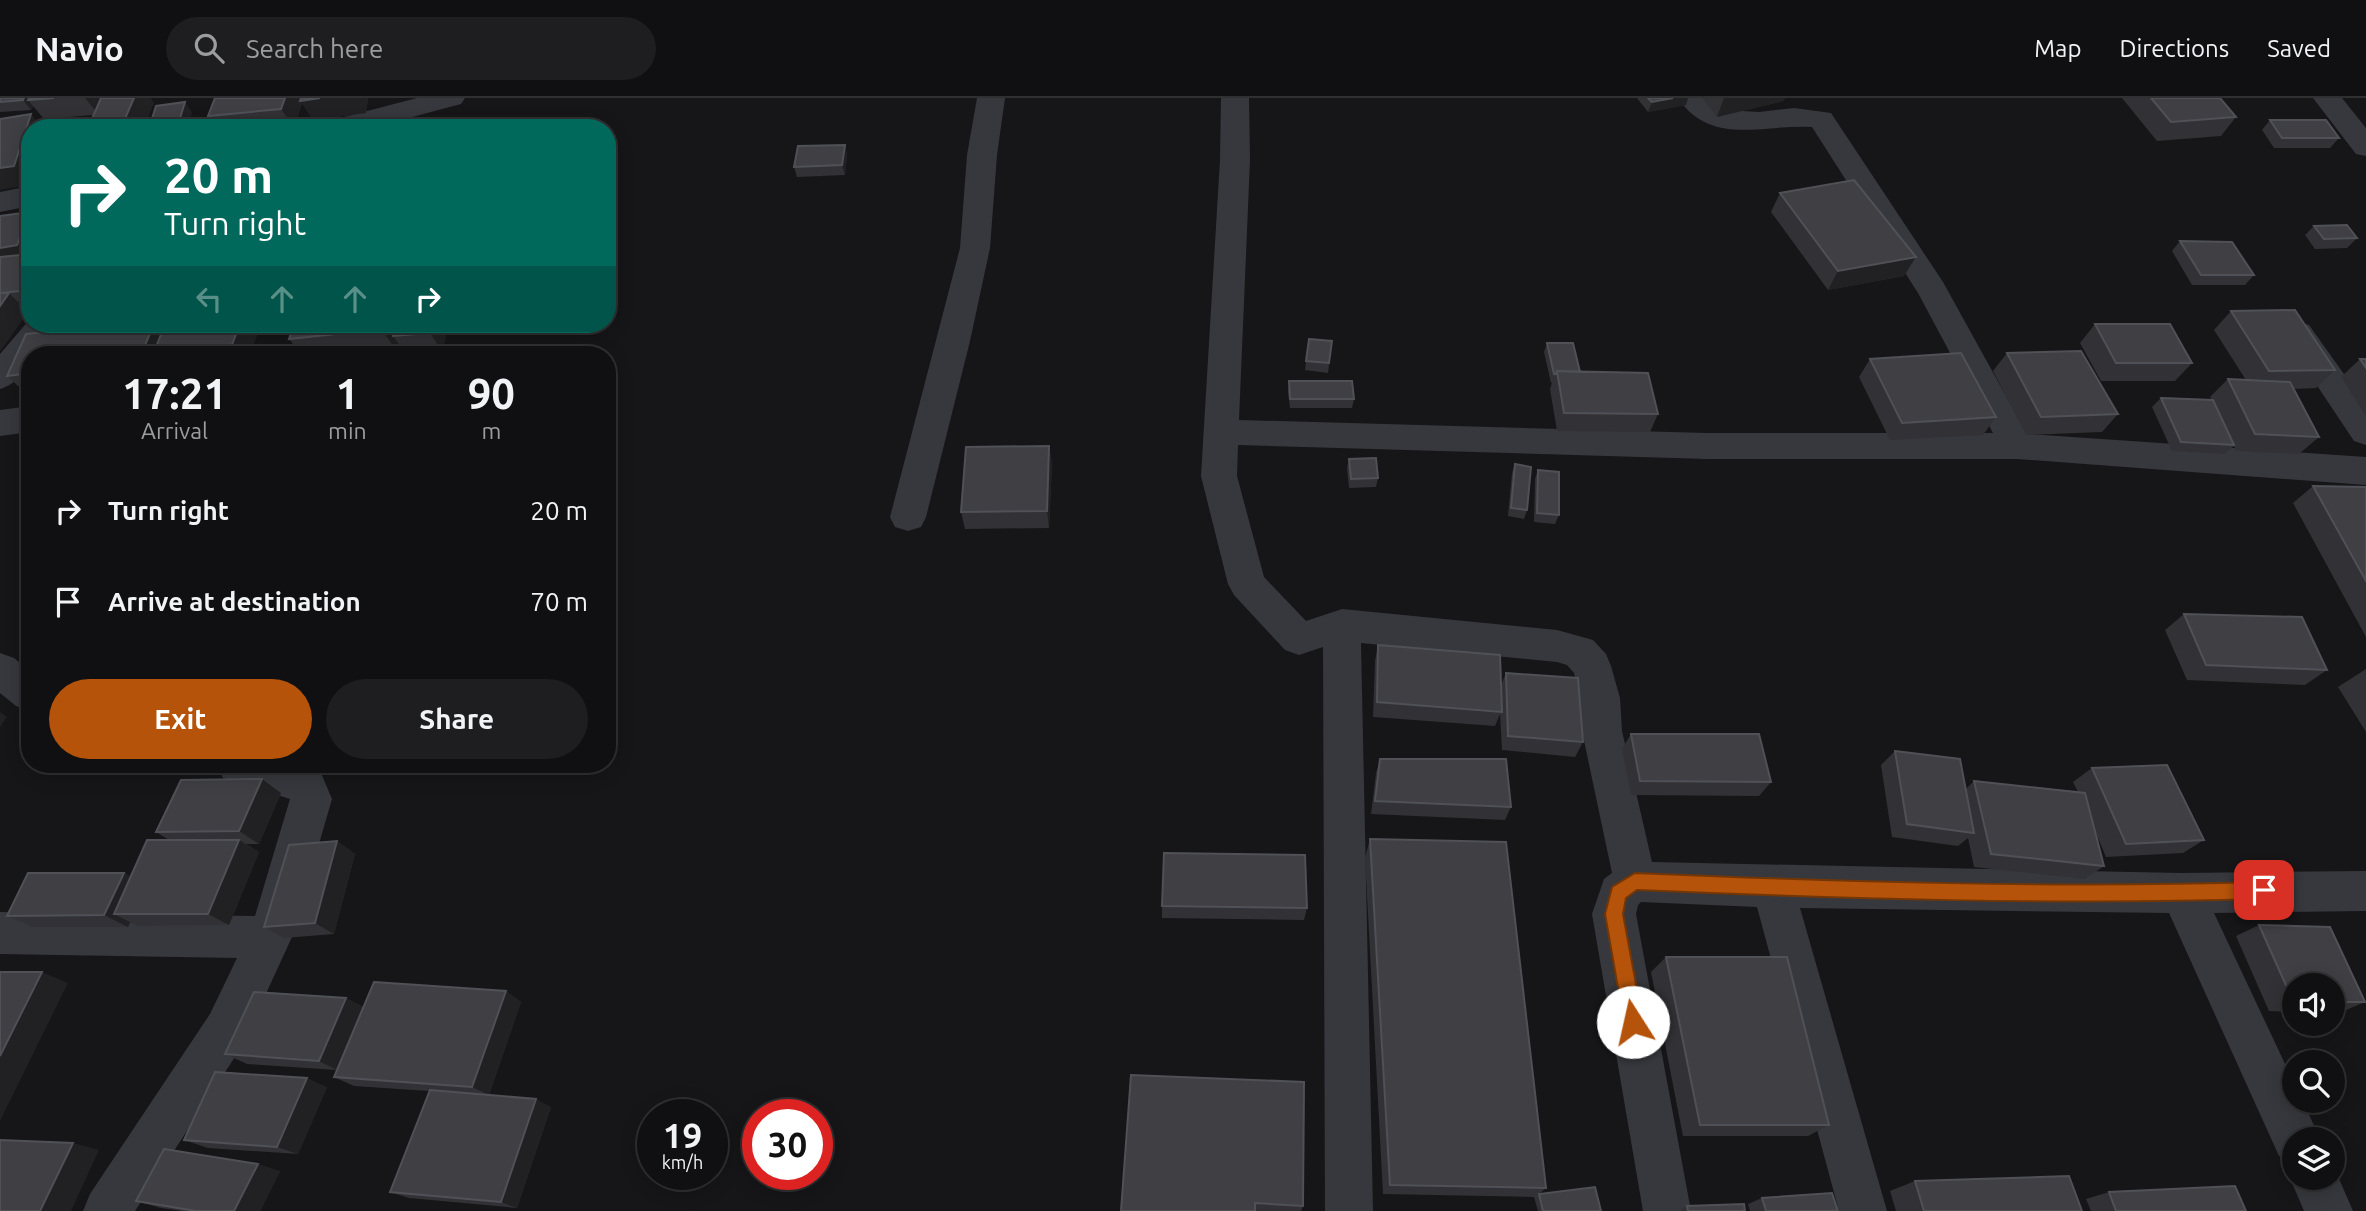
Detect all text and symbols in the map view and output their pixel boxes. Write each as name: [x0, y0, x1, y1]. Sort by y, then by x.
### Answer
search box: [166, 17, 656, 80]
icon: search: [190, 29, 228, 67]
text: Navio: [35, 30, 124, 67]
text: Search here: [246, 34, 383, 63]
text: Map: [2034, 35, 2081, 62]
text: Directions: [2119, 35, 2229, 62]
text: Saved: [2267, 35, 2331, 62]
icon: right: [49, 147, 140, 238]
text: 20 m: [164, 147, 273, 202]
text: Turn right: [164, 205, 306, 241]
icon: left: [190, 280, 228, 318]
icon: ahead: [263, 280, 301, 318]
icon: ahead: [336, 280, 374, 318]
icon: right: [409, 280, 447, 318]
text: 17:21: [122, 370, 227, 417]
text: 1: [336, 370, 359, 417]
text: 90: [468, 370, 515, 417]
text: Arrival: [141, 418, 208, 443]
text: min: [328, 418, 367, 443]
text: m: [481, 418, 501, 443]
icon: right: [49, 492, 87, 530]
text: Turn right: [108, 496, 229, 525]
text: 20 m: [530, 496, 588, 525]
icon: arrive: [49, 583, 87, 621]
text: Arrive at destination: [108, 587, 361, 616]
text: 70 m: [530, 587, 588, 616]
button: Exit: [49, 679, 312, 759]
button: Share: [326, 679, 588, 759]
pin: [2234, 860, 2294, 920]
icon: arrive: [2245, 871, 2283, 909]
map controls: [2282, 973, 2345, 1190]
button: sound: [2282, 973, 2345, 1036]
position arrow: [1596, 985, 1670, 1059]
button: search: [2282, 1050, 2345, 1113]
speed limit sign: 30: [742, 1099, 833, 1190]
text: 19: [663, 1115, 702, 1155]
button: layers: [2282, 1127, 2345, 1190]
text: km/h: [662, 1152, 703, 1172]

